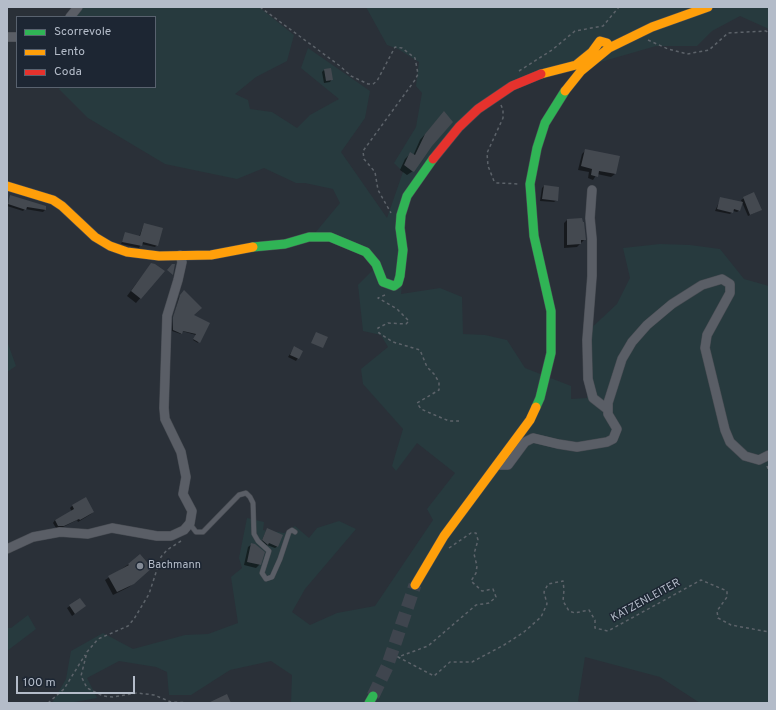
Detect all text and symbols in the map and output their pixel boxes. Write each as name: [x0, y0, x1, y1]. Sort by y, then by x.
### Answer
legend: [16, 16, 156, 88]
text: Scorrevole: [54, 24, 111, 40]
text: Lento: [54, 44, 85, 60]
text: Coda: [54, 64, 82, 80]
place label: Bachmann: [148, 559, 201, 573]
marker: Bachmann: [135, 561, 145, 571]
street label: KATZENLEITER: [609, 577, 683, 625]
scale bar: [18, 668, 137, 694]
text: 100 m: [23, 675, 56, 691]

